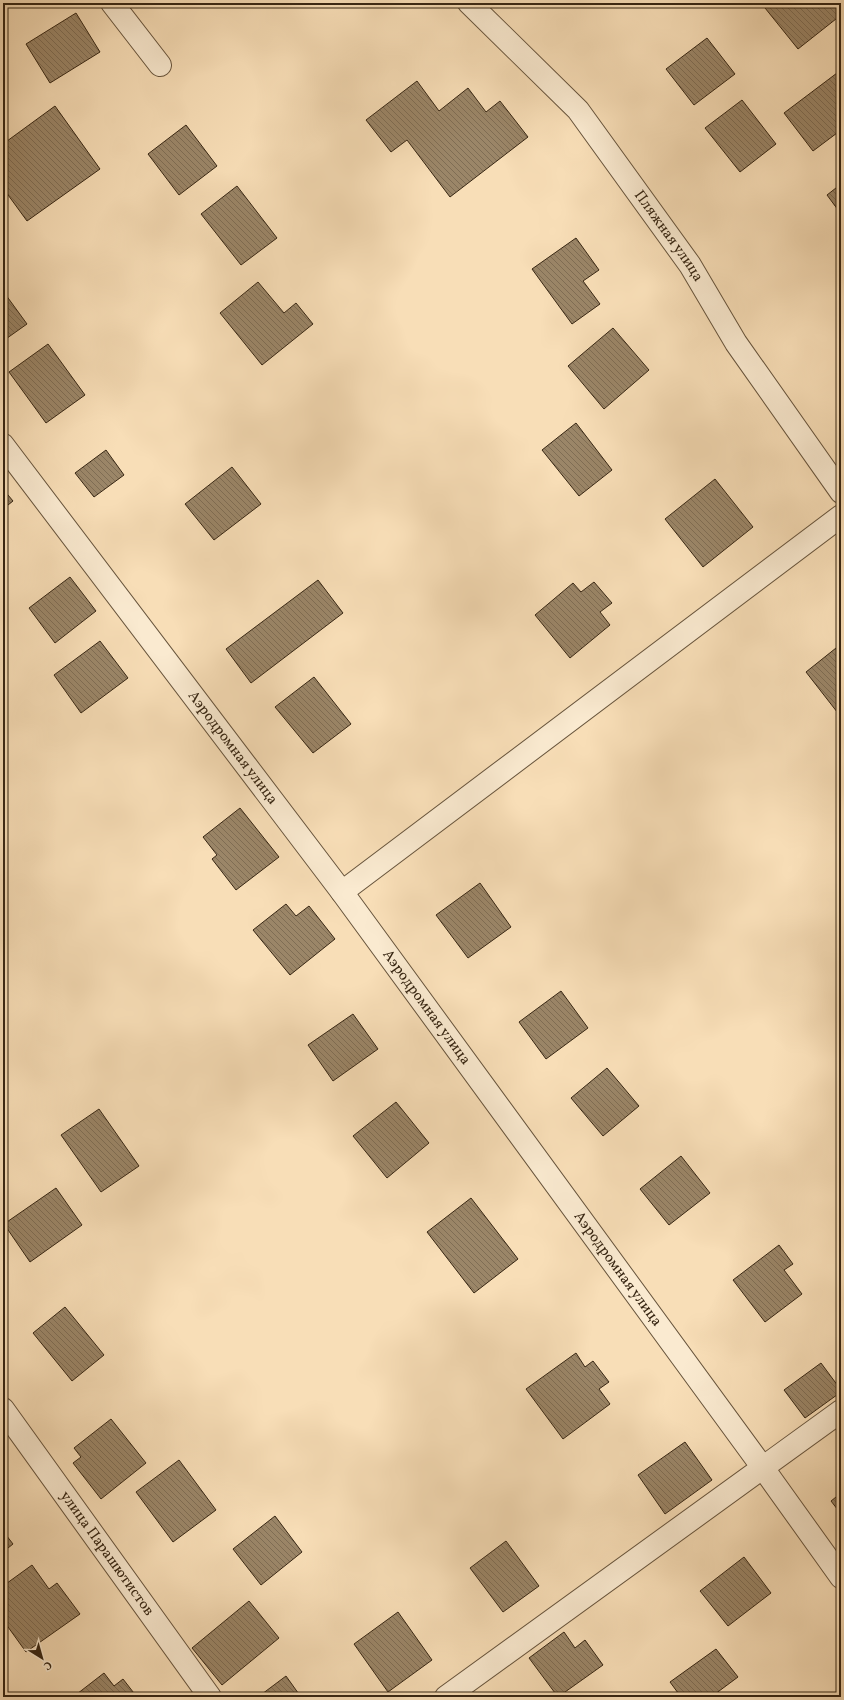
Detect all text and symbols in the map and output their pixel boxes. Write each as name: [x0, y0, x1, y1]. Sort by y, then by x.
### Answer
street label: Пляжная улица: [629, 186, 708, 286]
street label: Аэродромная улица: [183, 686, 283, 809]
street label: Аэродромная улица: [377, 946, 476, 1069]
street label: Аэродромная улица: [568, 1207, 667, 1331]
street label: улица Парашютистов: [55, 1487, 159, 1620]
north arrow: [22, 1638, 62, 1678]
text: С: [40, 1657, 54, 1673]

